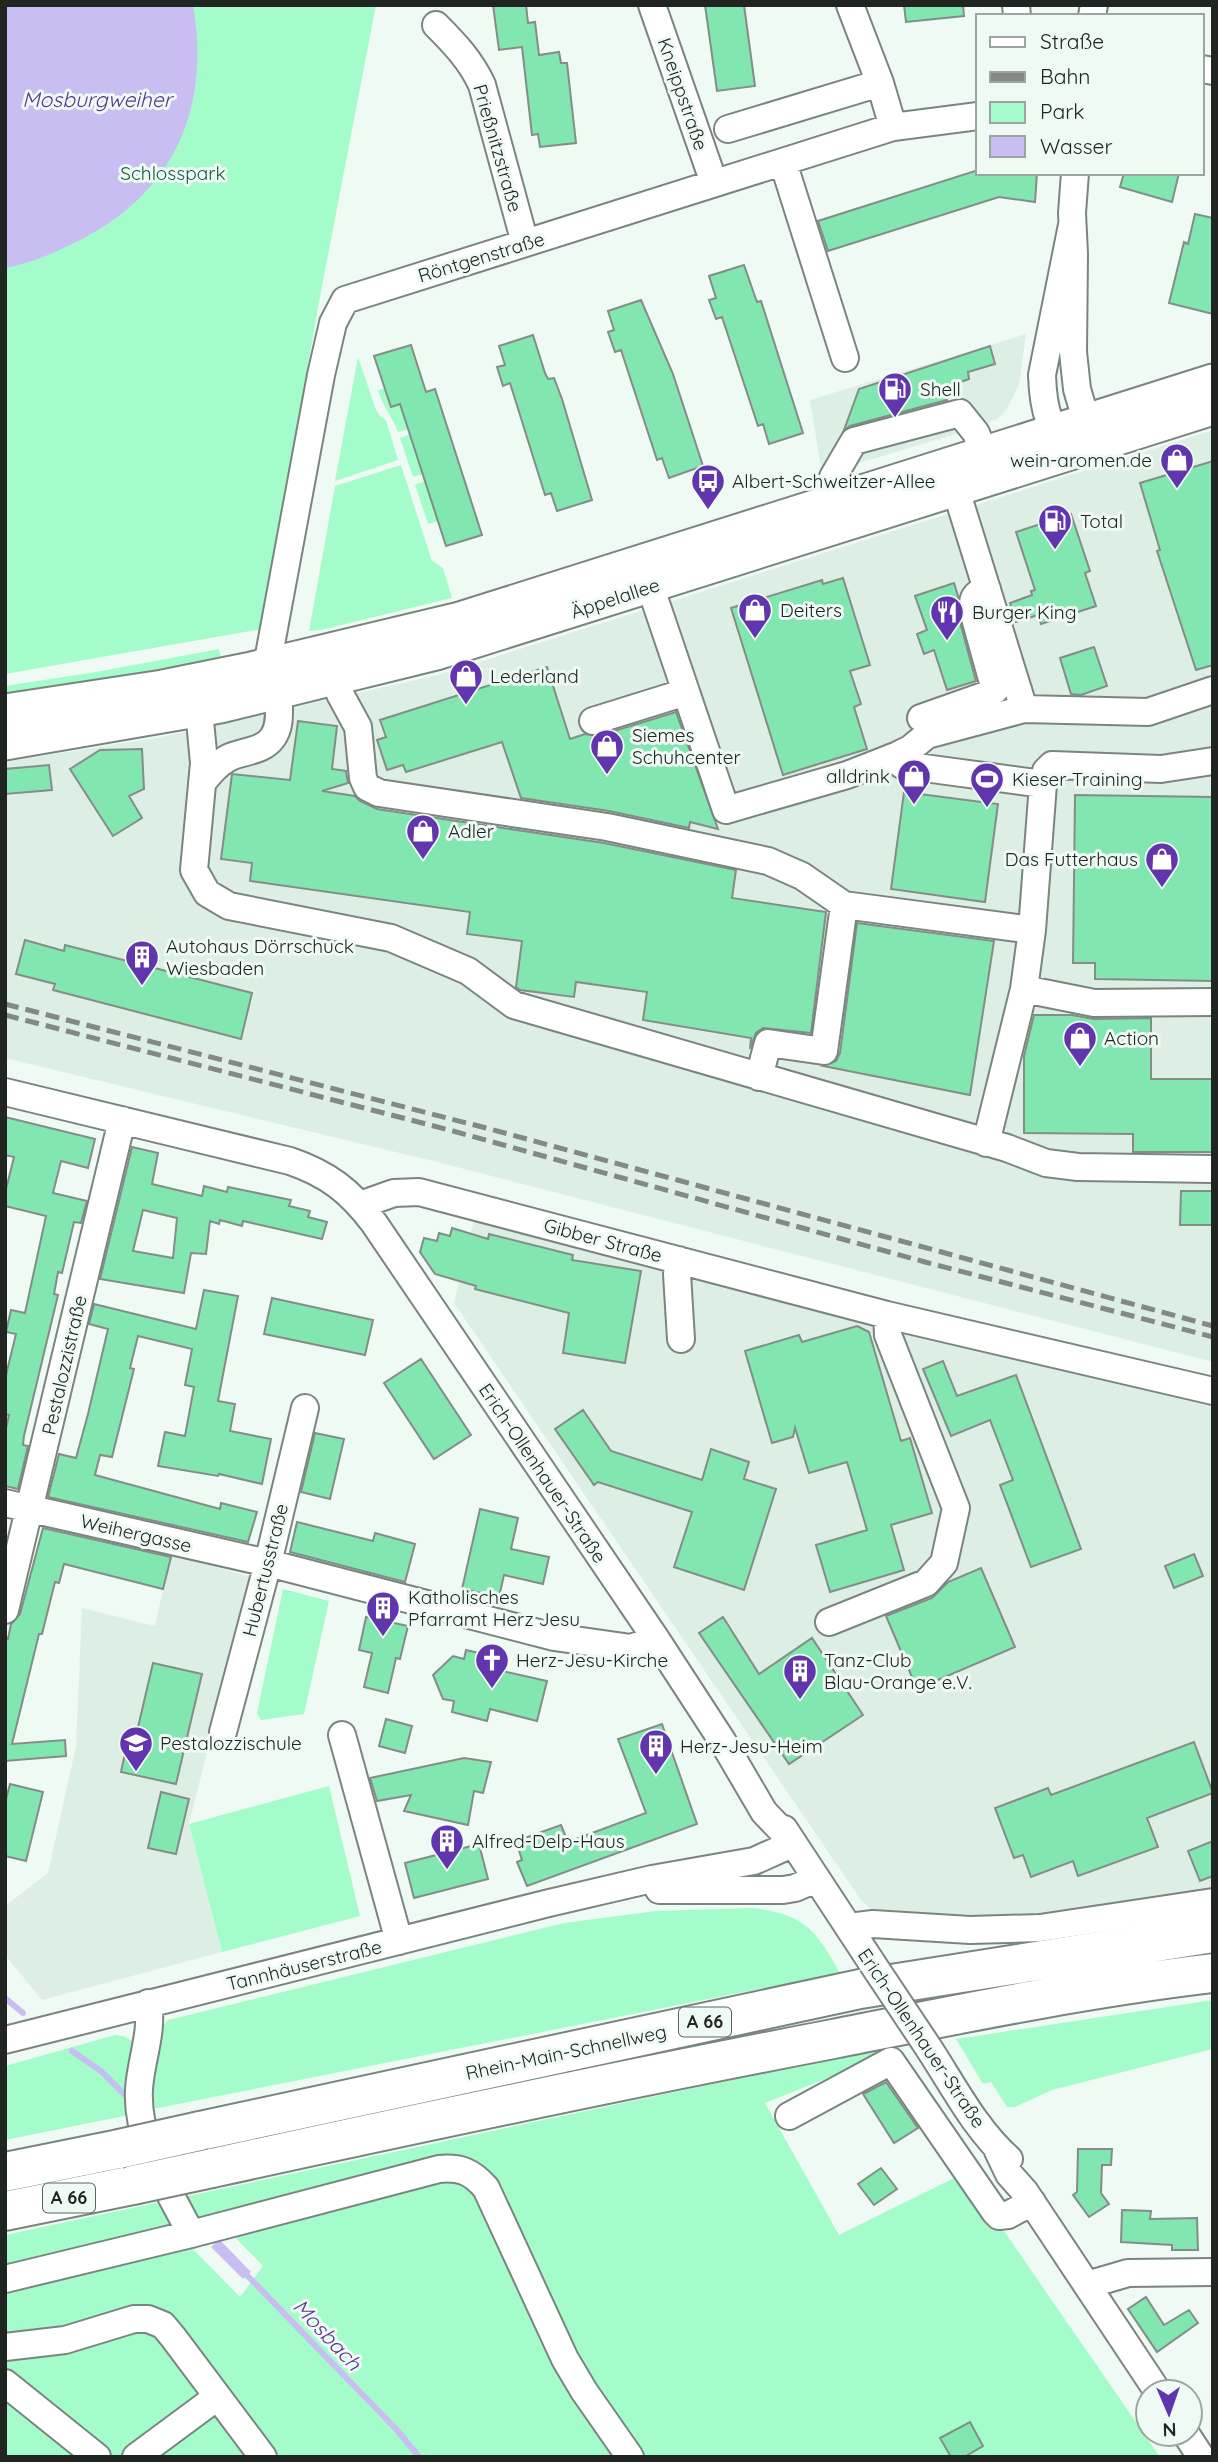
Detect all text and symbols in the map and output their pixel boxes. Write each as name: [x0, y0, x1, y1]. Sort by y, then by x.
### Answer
legend: [976, 14, 1204, 175]
text: Straße: [1040, 28, 1104, 54]
street label: Kneippstraße: [652, 34, 714, 154]
text: Bahn: [1040, 63, 1090, 89]
street label: Prießnitzstraße: [468, 81, 528, 215]
water label: Mosburgweiher: [22, 86, 175, 112]
text: Park: [1040, 98, 1084, 124]
text: Wasser: [1040, 133, 1112, 159]
park label: Schlosspark: [120, 161, 226, 185]
street label: Röntgenstraße: [415, 226, 547, 288]
fuel station icon: Shell: [876, 370, 914, 419]
place label: Shell: [920, 377, 961, 401]
shop icon: wein-aromen.de: [1158, 441, 1196, 490]
place label: wein-aromen.de: [1010, 448, 1152, 472]
bus stop icon: Albert-Schweitzer-Allee: [689, 462, 727, 511]
place label: Albert-Schweitzer-Allee: [732, 469, 936, 493]
fuel station icon: Total: [1036, 502, 1074, 551]
place label: Total: [1080, 509, 1123, 533]
street label: Äppelallee: [568, 572, 662, 624]
shop icon: Deiters: [736, 591, 774, 640]
restaurant icon: Burger King: [928, 593, 966, 642]
place label: Deiters: [780, 598, 842, 622]
place label: Burger King: [972, 600, 1077, 624]
shop icon: Lederland: [447, 657, 485, 706]
place label: Lederland: [490, 664, 579, 688]
place label: Siemes Schuhcenter: [632, 723, 742, 769]
shop icon: Siemes Schuhcenter: [588, 727, 626, 776]
shop icon: alldrink: [895, 757, 933, 806]
sports icon: Kieser Training: [968, 760, 1006, 809]
place label: alldrink: [826, 764, 890, 788]
place label: Kieser Training: [1012, 767, 1143, 791]
shop icon: Adler: [404, 812, 442, 861]
place label: Adler: [448, 819, 495, 843]
shop icon: Das Futterhaus: [1143, 840, 1181, 889]
place label: Das Futterhaus: [1005, 847, 1138, 871]
place label: Autohaus Dörrschuck Wiesbaden: [166, 934, 354, 980]
building icon: Autohaus Dörrschuck Wiesbaden: [123, 938, 161, 987]
shop icon: Action: [1061, 1019, 1099, 1068]
place label: Action: [1104, 1026, 1159, 1050]
street label: Gibber Straße: [541, 1213, 665, 1267]
street label: Pestalozzistraße: [36, 1293, 92, 1437]
street label: Erich-Ollenhauer-Straße: [474, 1379, 612, 1567]
street label: Hubertusstraße: [237, 1501, 293, 1639]
street label: Weihergasse: [78, 1509, 194, 1557]
place label: Katholisches Pfarramt Herz Jesu: [408, 1585, 580, 1631]
building icon: Katholisches Pfarramt Herz Jesu: [364, 1589, 402, 1638]
church icon: Herz-Jesu-Kirche: [473, 1641, 511, 1690]
place label: Herz-Jesu-Kirche: [516, 1648, 668, 1672]
place label: Tanz-Club Blau-Orange e.V.: [824, 1648, 972, 1694]
building icon: Tanz-Club Blau-Orange e.V.: [781, 1652, 819, 1701]
school or university icon: Pestalozzischule: [117, 1724, 155, 1773]
building icon: Herz-Jesu-Heim: [637, 1727, 675, 1776]
place label: Pestalozzischule: [160, 1731, 302, 1755]
place label: Herz-Jesu-Heim: [680, 1734, 823, 1758]
building icon: Alfred-Delp-Haus: [428, 1822, 466, 1871]
place label: Alfred-Delp-Haus: [472, 1829, 625, 1853]
street label: Tannhäuserstraße: [224, 1934, 384, 1996]
street label: Erich-Ollenhauer-Straße: [853, 1944, 991, 2132]
road number: A 66: [679, 2008, 731, 2036]
street label: Rhein-Main-Schnellweg: [463, 2019, 669, 2085]
road number: A 66: [43, 2184, 95, 2212]
water label: Mosbach: [288, 2293, 368, 2376]
north arrow: [1134, 2378, 1204, 2448]
text: N: [1162, 2418, 1177, 2442]

